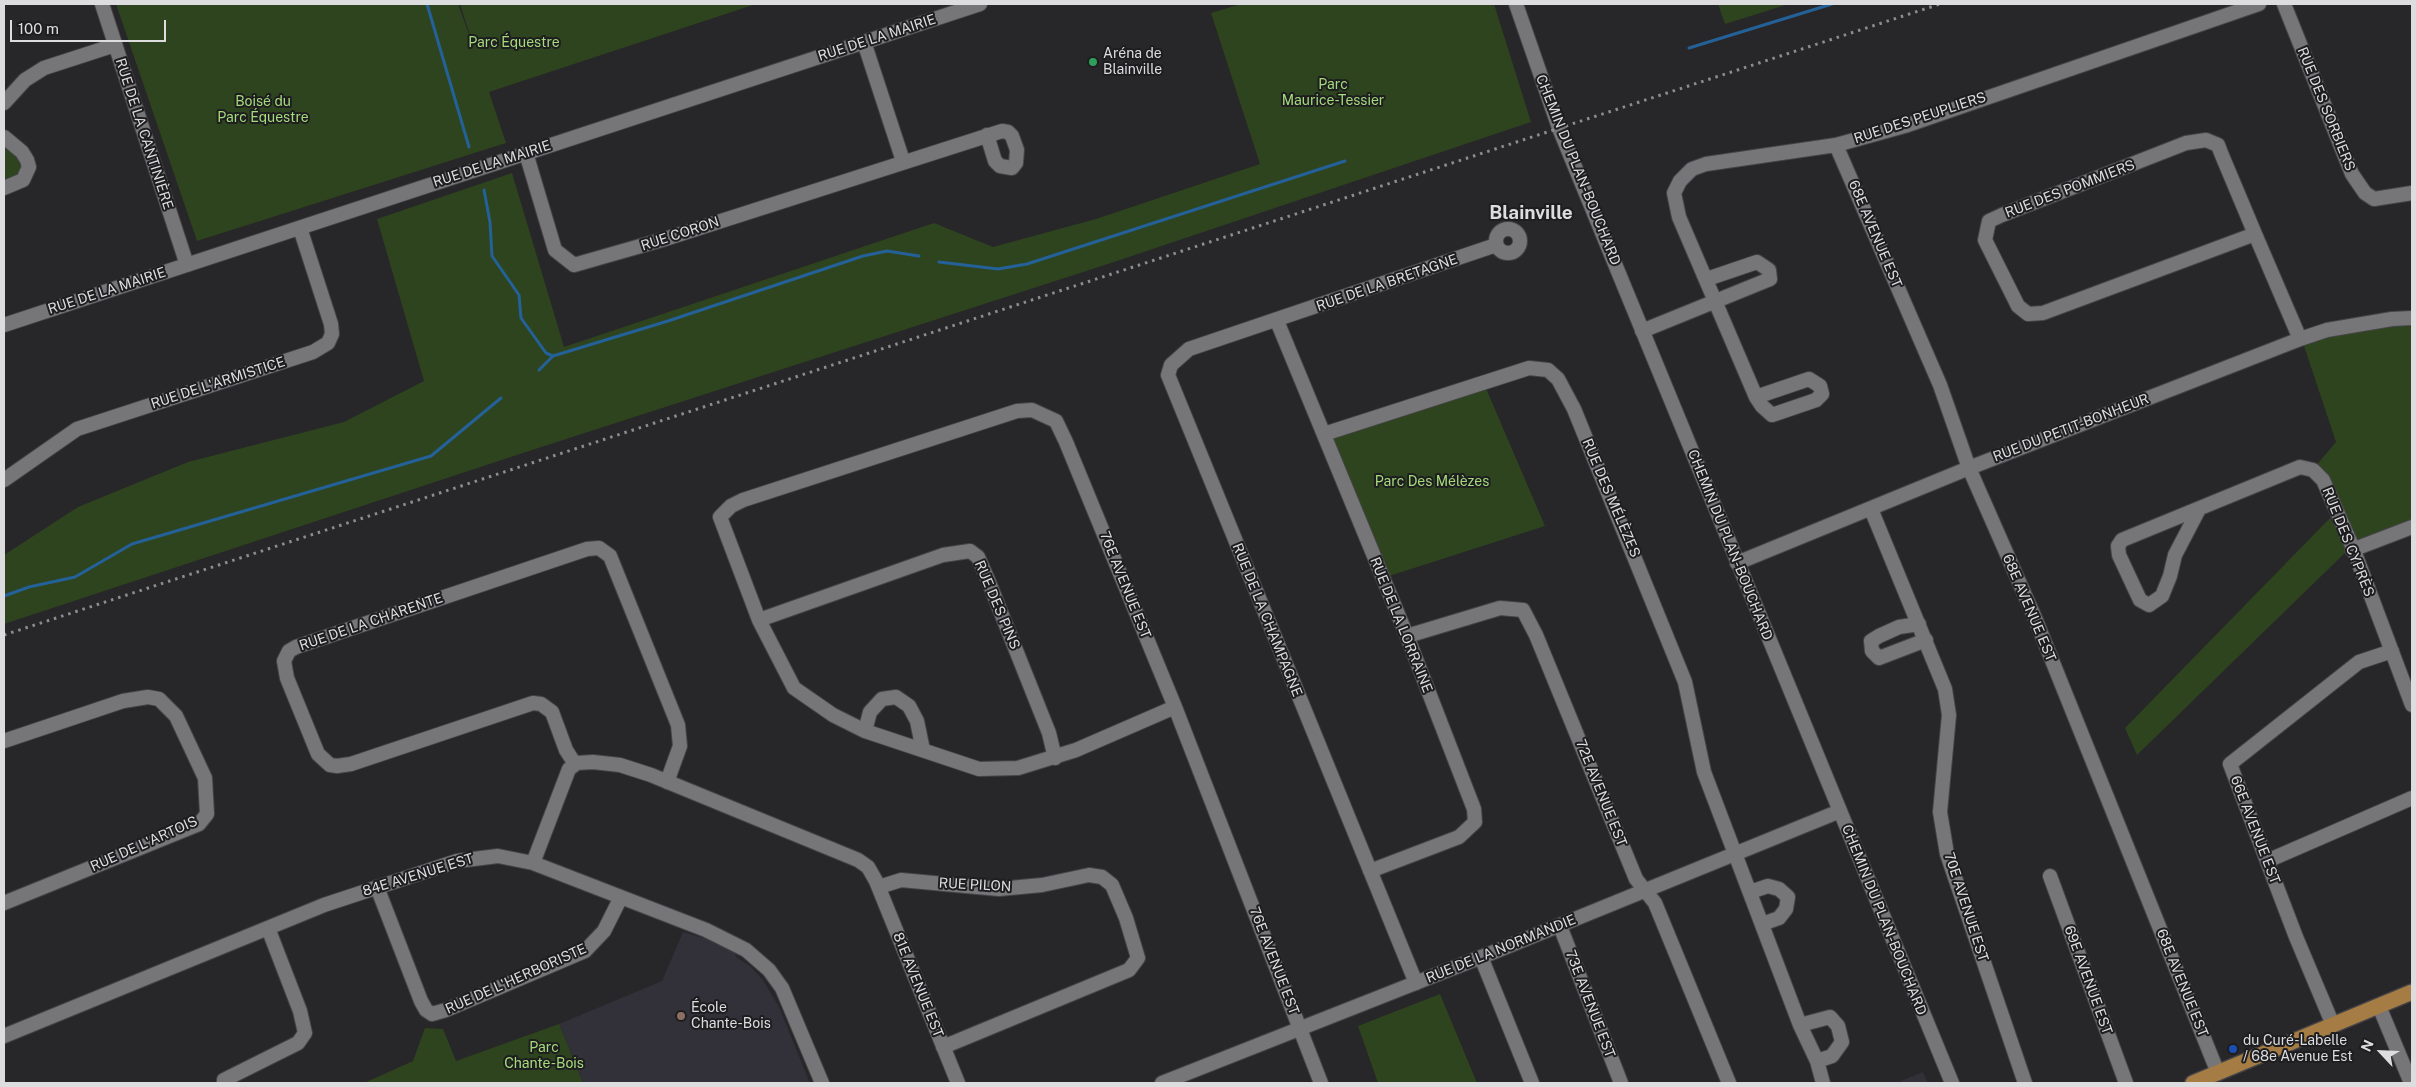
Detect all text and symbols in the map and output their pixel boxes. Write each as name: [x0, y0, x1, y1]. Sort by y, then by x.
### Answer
scale bar: [12, 10, 169, 42]
street label: RUE DE LA MAIRIE: [816, 11, 938, 65]
text: 100 m: [18, 20, 59, 37]
park label: Parc Équestre: [468, 35, 560, 51]
street label: RUE DES SORBIERS: [2293, 45, 2359, 173]
place label: Aréna de Blainville: [1103, 46, 1162, 78]
street label: RUE DE LA CANTINIÈRE: [112, 56, 176, 212]
marker: Aréna de Blainville: [1087, 56, 1099, 68]
street label: CHEMIN DU PLAN-BOUCHARD: [1532, 72, 1624, 268]
park label: Parc Maurice-Tessier: [1282, 77, 1384, 110]
street label: RUE DES PEUPLIERS: [1852, 89, 1988, 147]
park label: Boisé du Parc Équestre: [217, 94, 309, 126]
street label: RUE DE LA MAIRIE: [431, 137, 553, 191]
street label: RUE DES POMMIERS: [2003, 156, 2137, 222]
street label: 68E AVENUE EST: [1845, 178, 1905, 290]
district label: Blainville: [1489, 202, 1573, 224]
street label: RUE CORON: [639, 213, 721, 255]
street label: RUE DE LA BRETAGNE: [1314, 251, 1460, 315]
street label: RUE DE LA MAIRIE: [46, 264, 168, 318]
street label: RUE DE L'ARMISTICE: [149, 353, 287, 413]
street label: RUE DU PETIT-BONHEUR: [1991, 390, 2151, 466]
street label: RUE DES MÉLÈZES: [1578, 436, 1644, 560]
street label: CHEMIN DU PLAN-BOUCHARD: [1684, 447, 1776, 643]
park label: Parc Des Mélèzes: [1375, 474, 1489, 490]
street label: RUE DES CYPRÈS: [2318, 485, 2378, 599]
street label: 76E AVENUE EST: [1096, 529, 1154, 641]
street label: RUE DE LA CHAMPAGNE: [1228, 541, 1306, 699]
street label: 68E AVENUE EST: [1999, 552, 2059, 664]
street label: RUE DE LA LORRAINE: [1366, 555, 1436, 695]
street label: RUE DES PINS: [971, 558, 1023, 652]
street label: RUE DE LA CHARENTE: [297, 590, 445, 654]
street label: 72E AVENUE EST: [1572, 737, 1630, 849]
street label: 66E AVENUE EST: [2227, 774, 2283, 886]
street label: RUE DE L'ARTOIS: [88, 813, 200, 875]
street label: CHEMIN DU PLAN-BOUCHARD: [1838, 822, 1930, 1018]
street label: 84E AVENUE EST: [361, 850, 475, 900]
street label: 70E AVENUE EST: [1940, 850, 1992, 964]
street label: RUE PILON: [938, 875, 1012, 895]
street label: 76E AVENUE EST: [1246, 905, 1302, 1017]
street label: RUE DE LA NORMANDIE: [1424, 911, 1578, 987]
street label: 69E AVENUE EST: [2061, 923, 2115, 1037]
street label: 68E AVENUE EST: [2153, 927, 2211, 1039]
street label: 81E AVENUE EST: [889, 930, 947, 1040]
street label: RUE DE L'HERBORISTE: [443, 940, 589, 1018]
street label: 73E AVENUE EST: [1562, 948, 1618, 1060]
place label: École Chante-Bois: [691, 1000, 771, 1032]
marker: École Chante-Bois: [675, 1010, 687, 1022]
north arrow: [2356, 1027, 2406, 1077]
place label: du Curé-Labelle / 68e Avenue Est: [2243, 1033, 2353, 1066]
text: N: [2358, 1037, 2377, 1054]
park label: Parc Chante-Bois: [504, 1040, 584, 1072]
marker: du Curé-Labelle / 68e Avenue Est: [2227, 1043, 2239, 1055]

